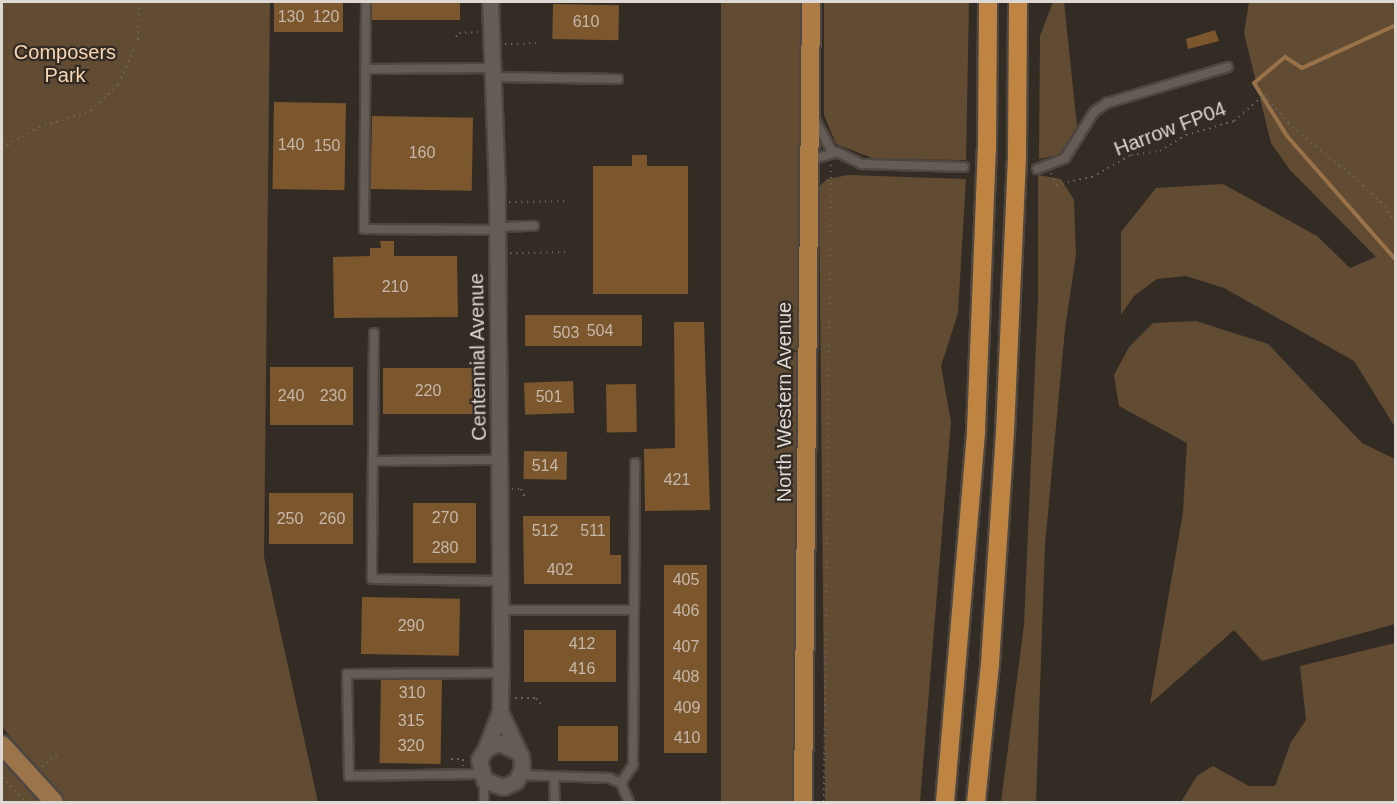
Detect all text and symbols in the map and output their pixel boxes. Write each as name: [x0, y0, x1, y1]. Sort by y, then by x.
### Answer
house number: 130: [278, 7, 304, 27]
house number: 120: [313, 7, 339, 27]
house number: 610: [573, 12, 599, 32]
park label: Composers Park: [14, 41, 116, 88]
street label: Harrow FP04: [1111, 97, 1229, 161]
house number: 140: [278, 135, 304, 155]
house number: 150: [314, 136, 340, 156]
house number: 160: [409, 143, 435, 163]
street label: Centennial Avenue: [465, 272, 491, 442]
house number: 210: [382, 277, 408, 297]
street label: North Western Avenue: [772, 301, 796, 503]
house number: 504: [587, 321, 613, 341]
house number: 503: [553, 323, 579, 343]
house number: 220: [415, 381, 441, 401]
house number: 240: [278, 386, 304, 406]
house number: 230: [320, 386, 346, 406]
house number: 501: [536, 387, 562, 407]
house number: 514: [532, 456, 558, 476]
house number: 421: [664, 470, 690, 490]
house number: 270: [432, 508, 458, 528]
house number: 250: [277, 509, 303, 529]
house number: 260: [319, 509, 345, 529]
house number: 512: [532, 521, 558, 541]
house number: 511: [580, 521, 606, 541]
house number: 280: [432, 538, 458, 558]
house number: 402: [547, 560, 573, 580]
house number: 405: [673, 570, 699, 590]
house number: 406: [673, 601, 699, 621]
house number: 290: [398, 616, 424, 636]
house number: 412: [569, 634, 595, 654]
house number: 407: [673, 637, 699, 657]
house number: 416: [569, 659, 595, 679]
house number: 408: [673, 667, 699, 687]
house number: 310: [399, 683, 425, 703]
house number: 409: [674, 698, 700, 718]
house number: 315: [398, 711, 424, 731]
house number: 410: [674, 728, 700, 748]
house number: 320: [398, 736, 424, 756]

